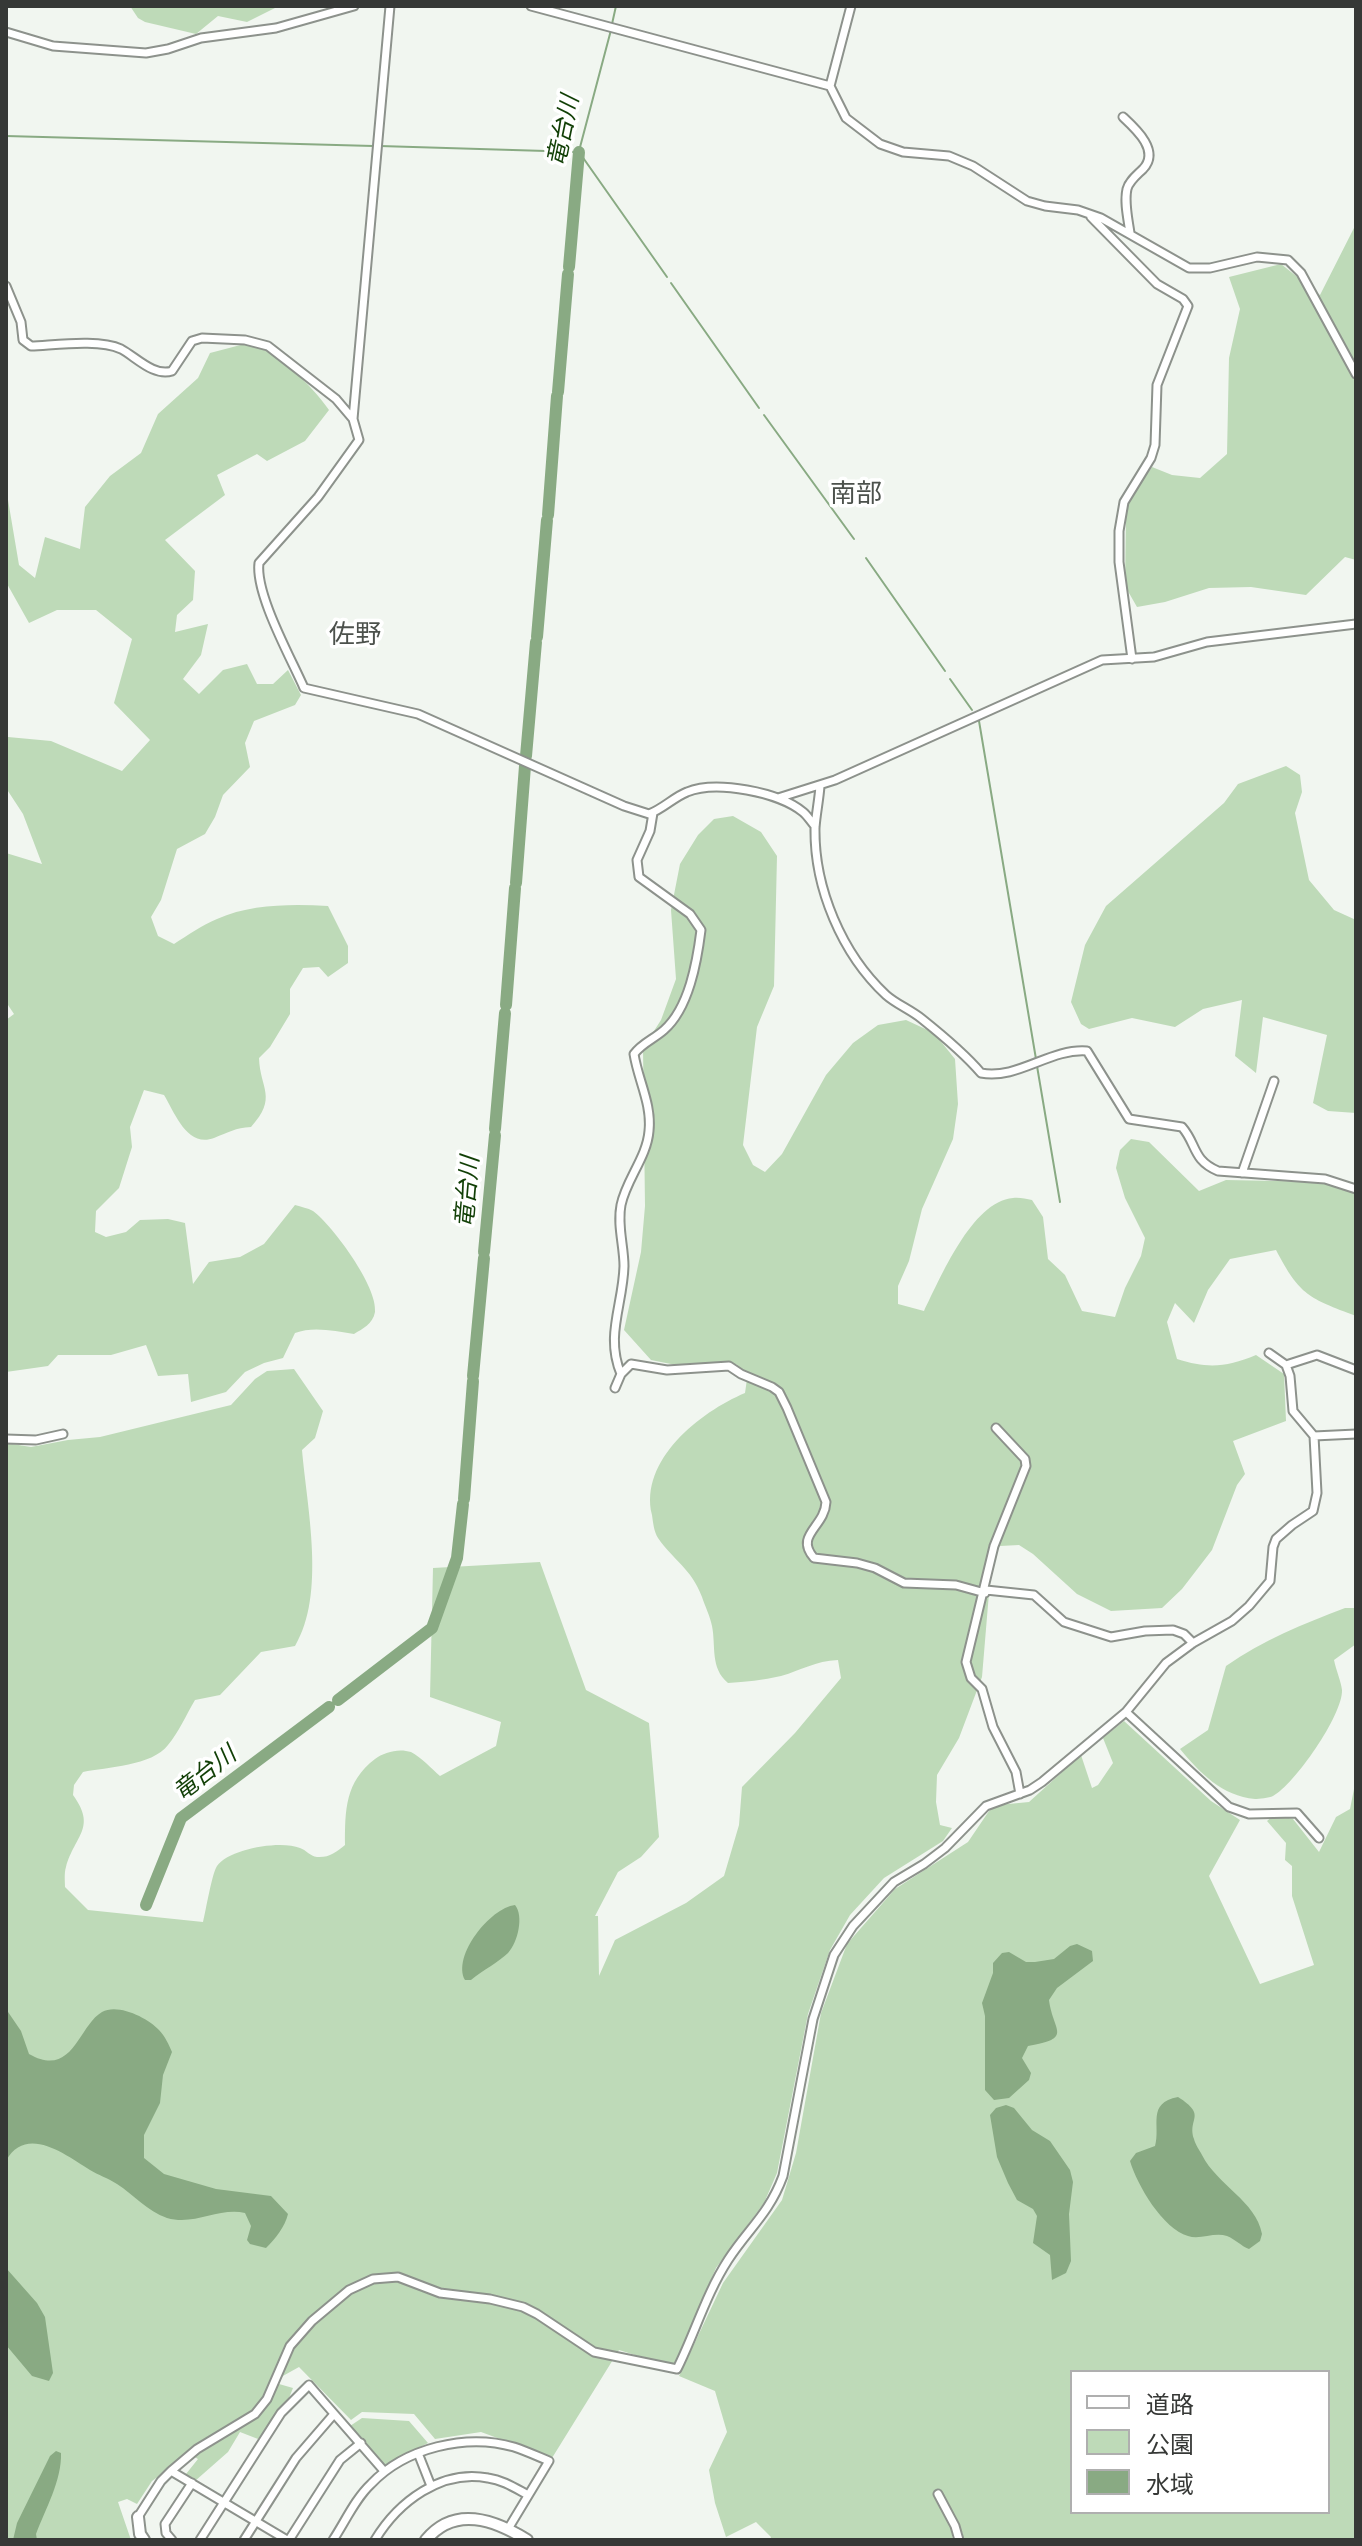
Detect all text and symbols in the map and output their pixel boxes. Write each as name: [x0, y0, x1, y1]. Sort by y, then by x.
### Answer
water label: 竜台川: [542, 93, 586, 169]
district label: 南部: [830, 478, 882, 510]
district label: 佐野: [329, 619, 381, 651]
water label: 竜台川: [451, 1155, 485, 1229]
water label: 竜台川: [168, 1740, 242, 1808]
legend: [1070, 2370, 1330, 2514]
text: 道路: [1146, 2388, 1194, 2420]
text: 公園: [1146, 2428, 1194, 2460]
text: 水域: [1146, 2468, 1194, 2500]

